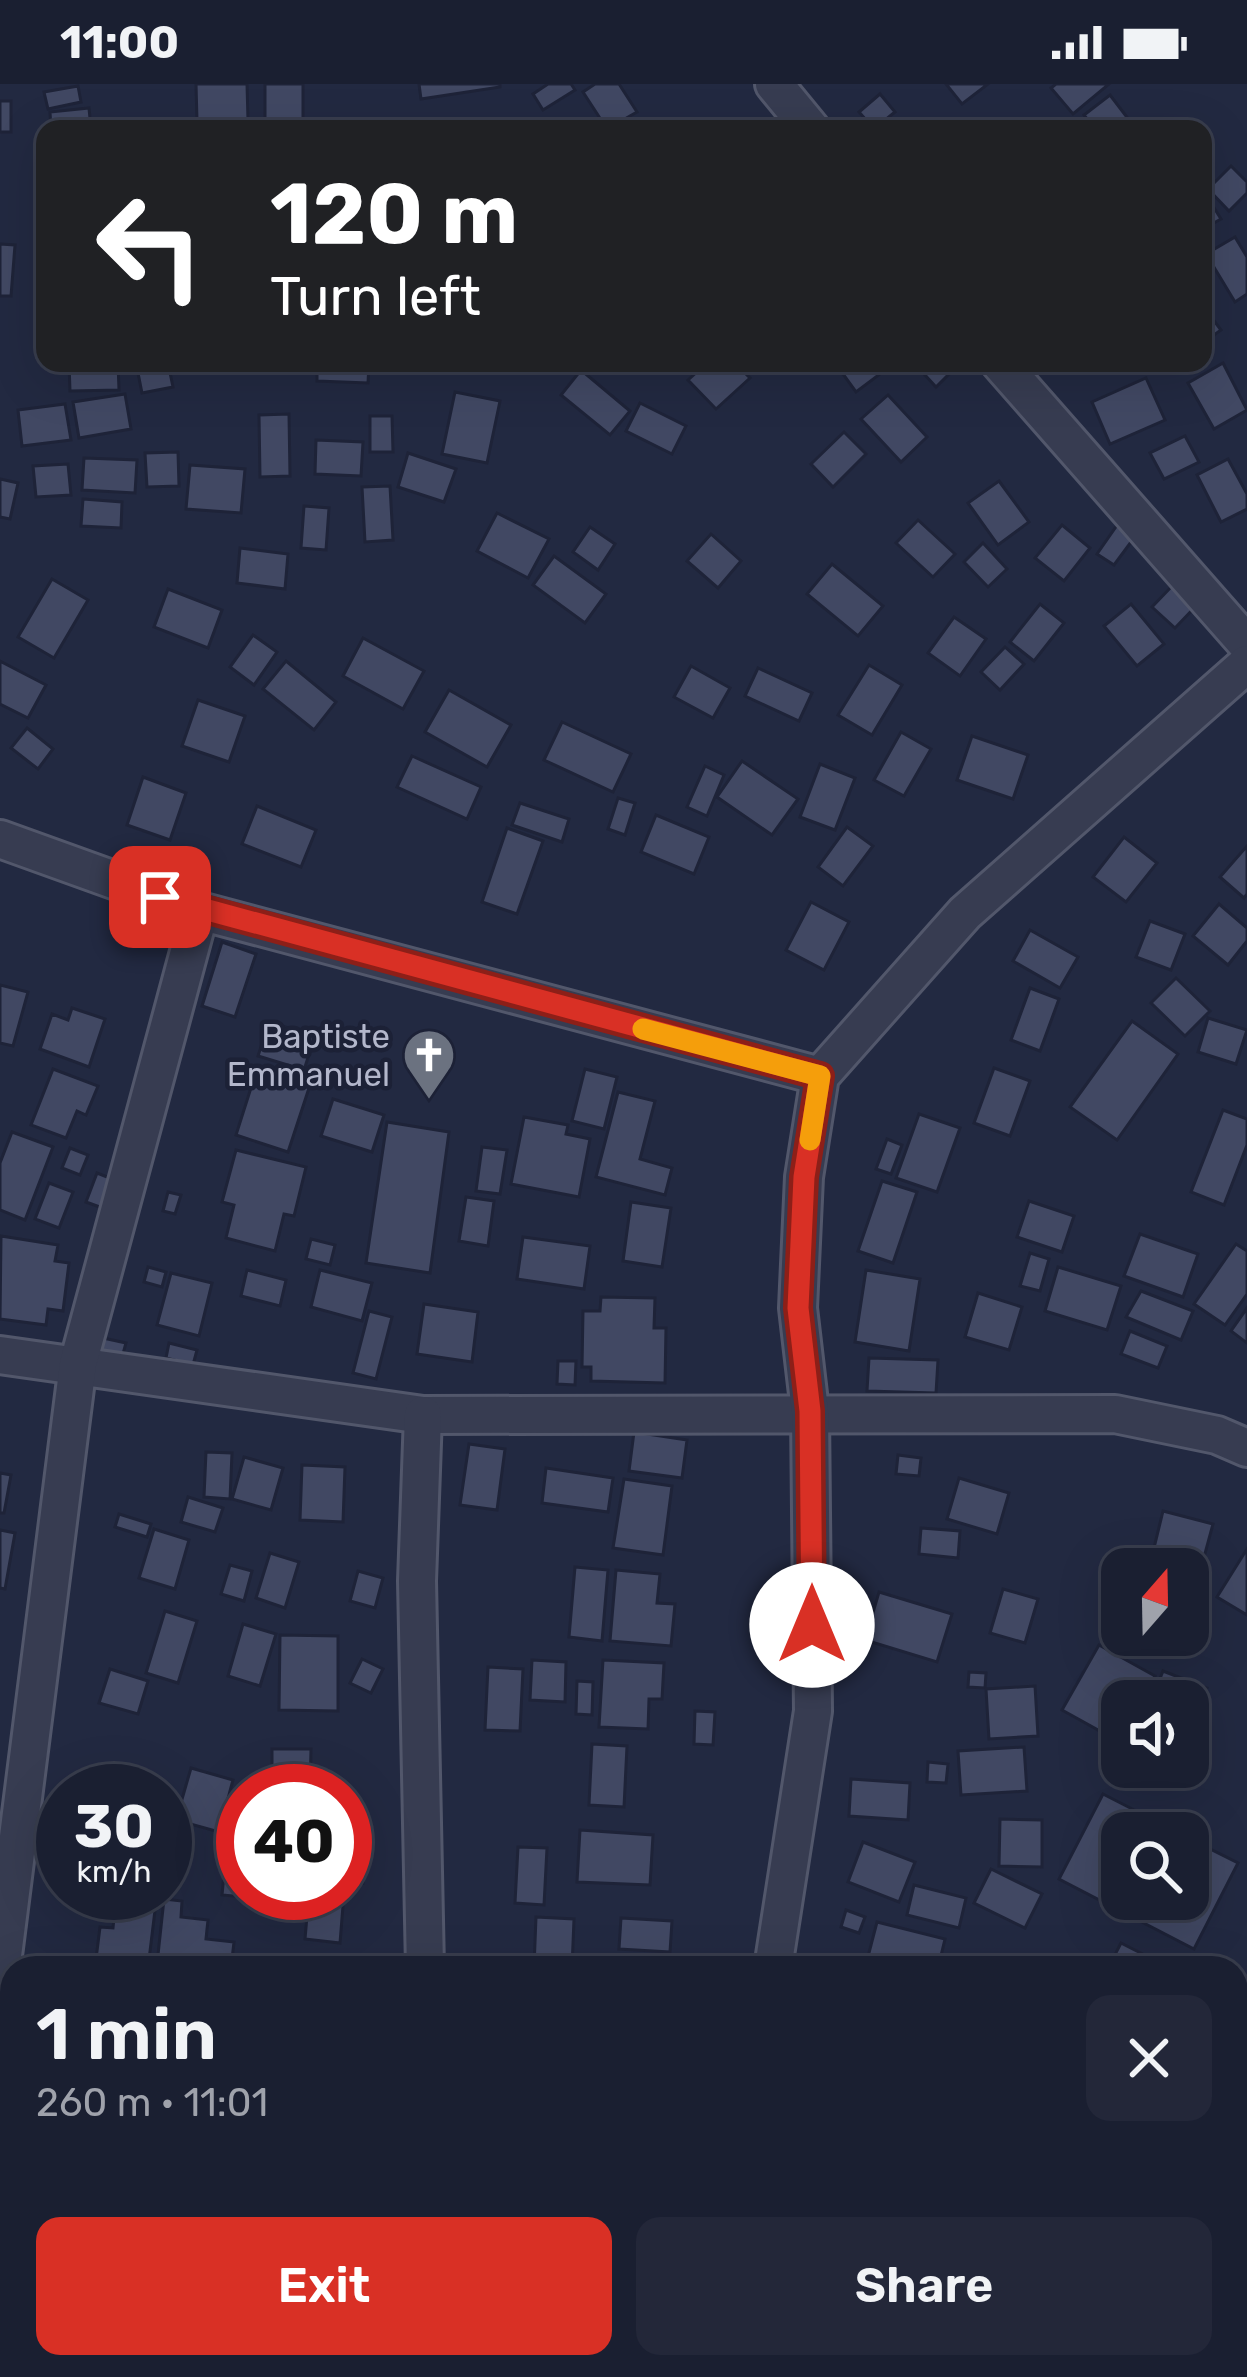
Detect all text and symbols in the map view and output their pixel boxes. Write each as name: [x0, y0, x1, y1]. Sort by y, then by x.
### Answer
text: 11:00: [60, 16, 179, 69]
text: 120 m: [270, 164, 518, 264]
icon: left: [72, 168, 228, 324]
text: Turn left: [270, 265, 481, 329]
pin: [109, 846, 211, 948]
icon: arrive: [127, 864, 193, 930]
place label: Baptiste Emmanuel: [227, 1017, 390, 1094]
church icon: Baptiste Emmanuel: [401, 1027, 457, 1101]
north arrow: [1101, 1548, 1209, 1656]
map controls: [1101, 1548, 1209, 1920]
position arrow: [749, 1562, 875, 1688]
button: sound: [1101, 1680, 1209, 1788]
speed limit sign: 40: [216, 1764, 372, 1920]
text: 30: [74, 1791, 154, 1862]
button: search: [1101, 1812, 1209, 1920]
text: km/h: [77, 1854, 151, 1890]
text: 1 min: [36, 1992, 217, 2077]
button: close: [1086, 1995, 1212, 2121]
text: 260 m · 11:01: [36, 2080, 268, 2126]
button: Exit: [36, 2217, 612, 2355]
button: Share: [636, 2217, 1212, 2355]

